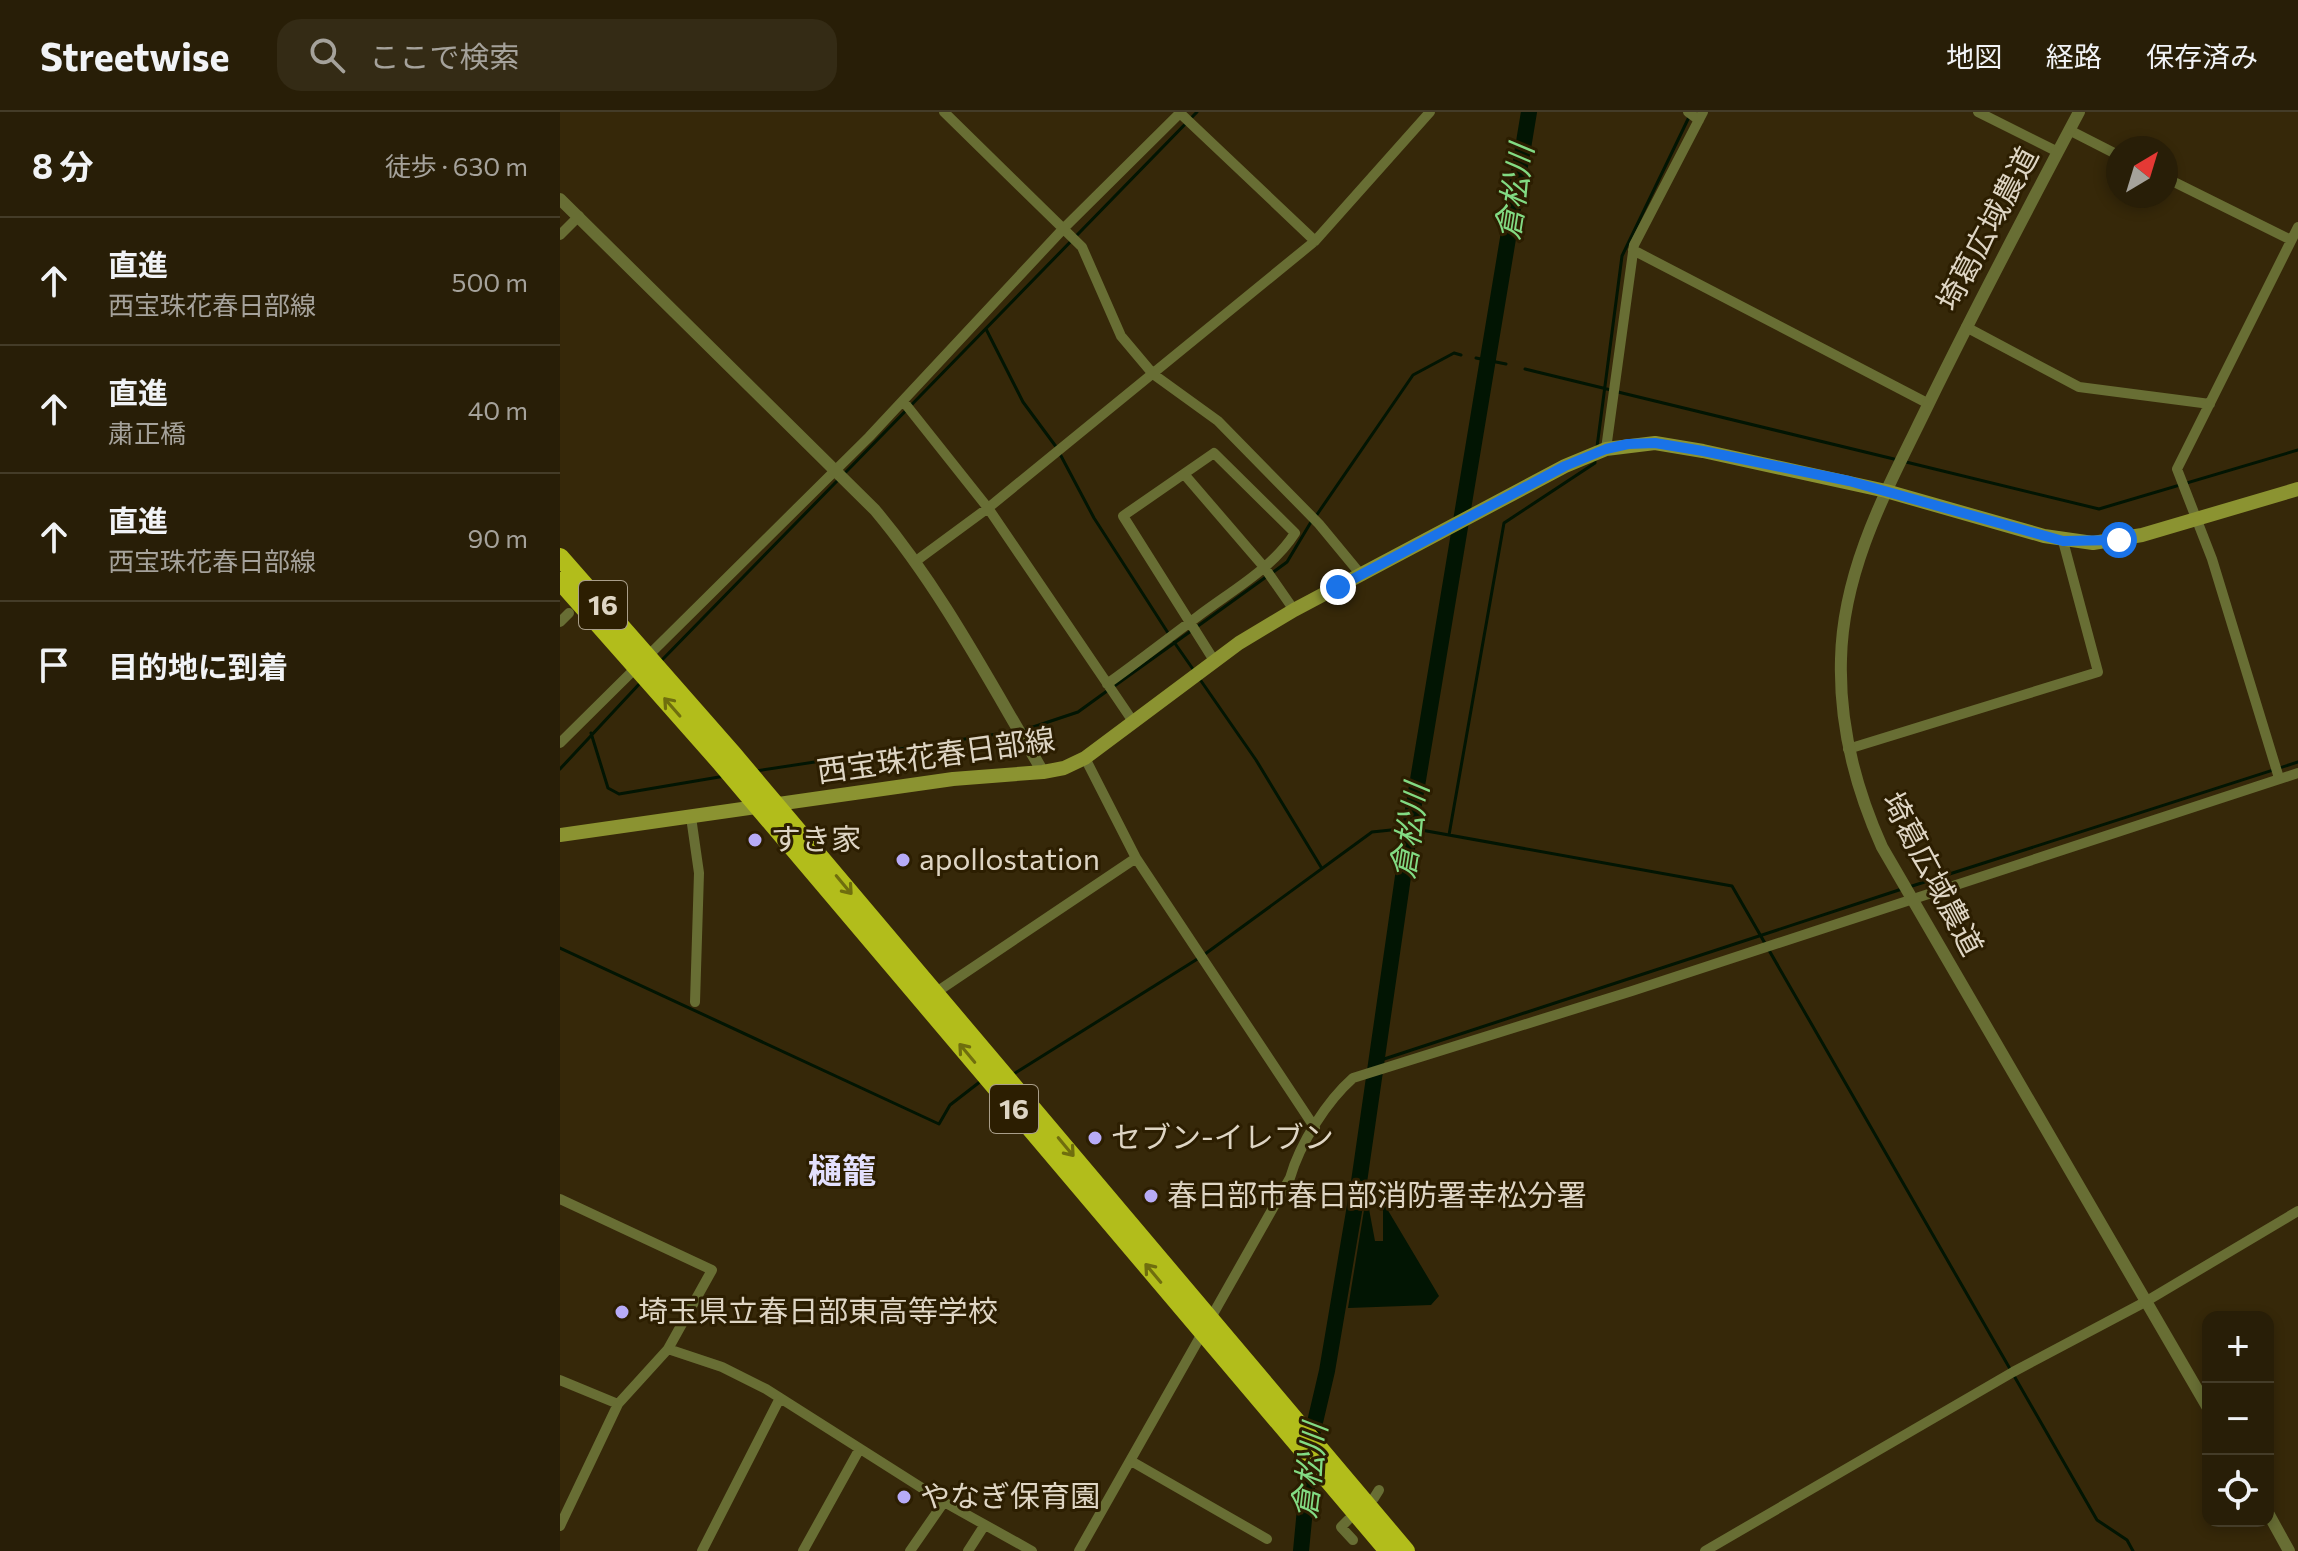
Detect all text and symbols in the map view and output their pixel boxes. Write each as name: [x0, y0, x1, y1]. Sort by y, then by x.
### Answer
search box: [277, 19, 837, 91]
text: Streetwise: [40, 32, 229, 79]
icon: search: [305, 33, 349, 77]
text: ここで検索: [369, 37, 519, 74]
text: 地図: [1946, 39, 2002, 73]
text: 経路: [2046, 39, 2102, 73]
text: 保存済み: [2146, 39, 2258, 73]
north arrow: [2106, 136, 2178, 208]
water label: 倉松川: [1486, 138, 1541, 242]
street label: 埼葛広域農道: [1927, 140, 2044, 316]
text: 8 分: [32, 144, 94, 186]
text: 徒歩 · 630 m: [385, 150, 528, 181]
text: 直進: [108, 245, 168, 282]
icon: ahead: [32, 259, 76, 303]
text: 500 m: [451, 266, 528, 297]
text: 西宝珠花春日部線: [108, 289, 316, 320]
text: 直進: [108, 373, 168, 410]
icon: ahead: [32, 387, 76, 431]
text: 40 m: [468, 394, 528, 425]
text: 粛正橋: [108, 417, 186, 448]
text: 直進: [108, 501, 168, 538]
icon: ahead: [32, 515, 76, 559]
text: 90 m: [468, 522, 528, 553]
route start: [2101, 522, 2137, 558]
text: 西宝珠花春日部線: [108, 545, 316, 576]
route end: [1320, 569, 1356, 605]
road number: 16: [579, 581, 627, 629]
icon: arrive: [32, 643, 76, 687]
text: 目的地に到着: [108, 647, 288, 684]
one-way arrow: [663, 698, 681, 718]
street label: 西宝珠花春日部線: [814, 719, 1057, 789]
water label: 倉松川: [1381, 777, 1436, 881]
street label: 埼葛広域農道: [1876, 785, 1993, 961]
place label: すき家: [771, 819, 861, 856]
marker: すき家: [746, 831, 764, 849]
place label: apollostation: [919, 839, 1100, 876]
marker: apollostation: [894, 851, 912, 869]
one-way arrow: [835, 874, 853, 895]
one-way arrow: [958, 1044, 976, 1064]
road number: 16: [990, 1085, 1038, 1133]
place label: セブン-イレブン: [1111, 1117, 1334, 1154]
marker: セブン-イレブン: [1086, 1129, 1104, 1147]
one-way arrow: [1057, 1137, 1075, 1157]
district label: 樋籠: [808, 1148, 876, 1190]
place label: 春日部市春日部消防署幸松分署: [1167, 1175, 1587, 1212]
marker: 春日部市春日部消防署幸松分署: [1142, 1187, 1160, 1205]
one-way arrow: [1144, 1263, 1162, 1284]
place label: 埼玉県立春日部東高等学校: [638, 1291, 998, 1328]
marker: 埼玉県立春日部東高等学校: [613, 1303, 631, 1321]
map controls: [2202, 1311, 2274, 1527]
button: +: [2202, 1311, 2274, 1383]
button: −: [2202, 1383, 2274, 1455]
water label: 倉松川: [1282, 1418, 1334, 1521]
button: locate: [2202, 1455, 2274, 1527]
place label: やなぎ保育園: [920, 1476, 1100, 1513]
marker: やなぎ保育園: [895, 1488, 913, 1506]

